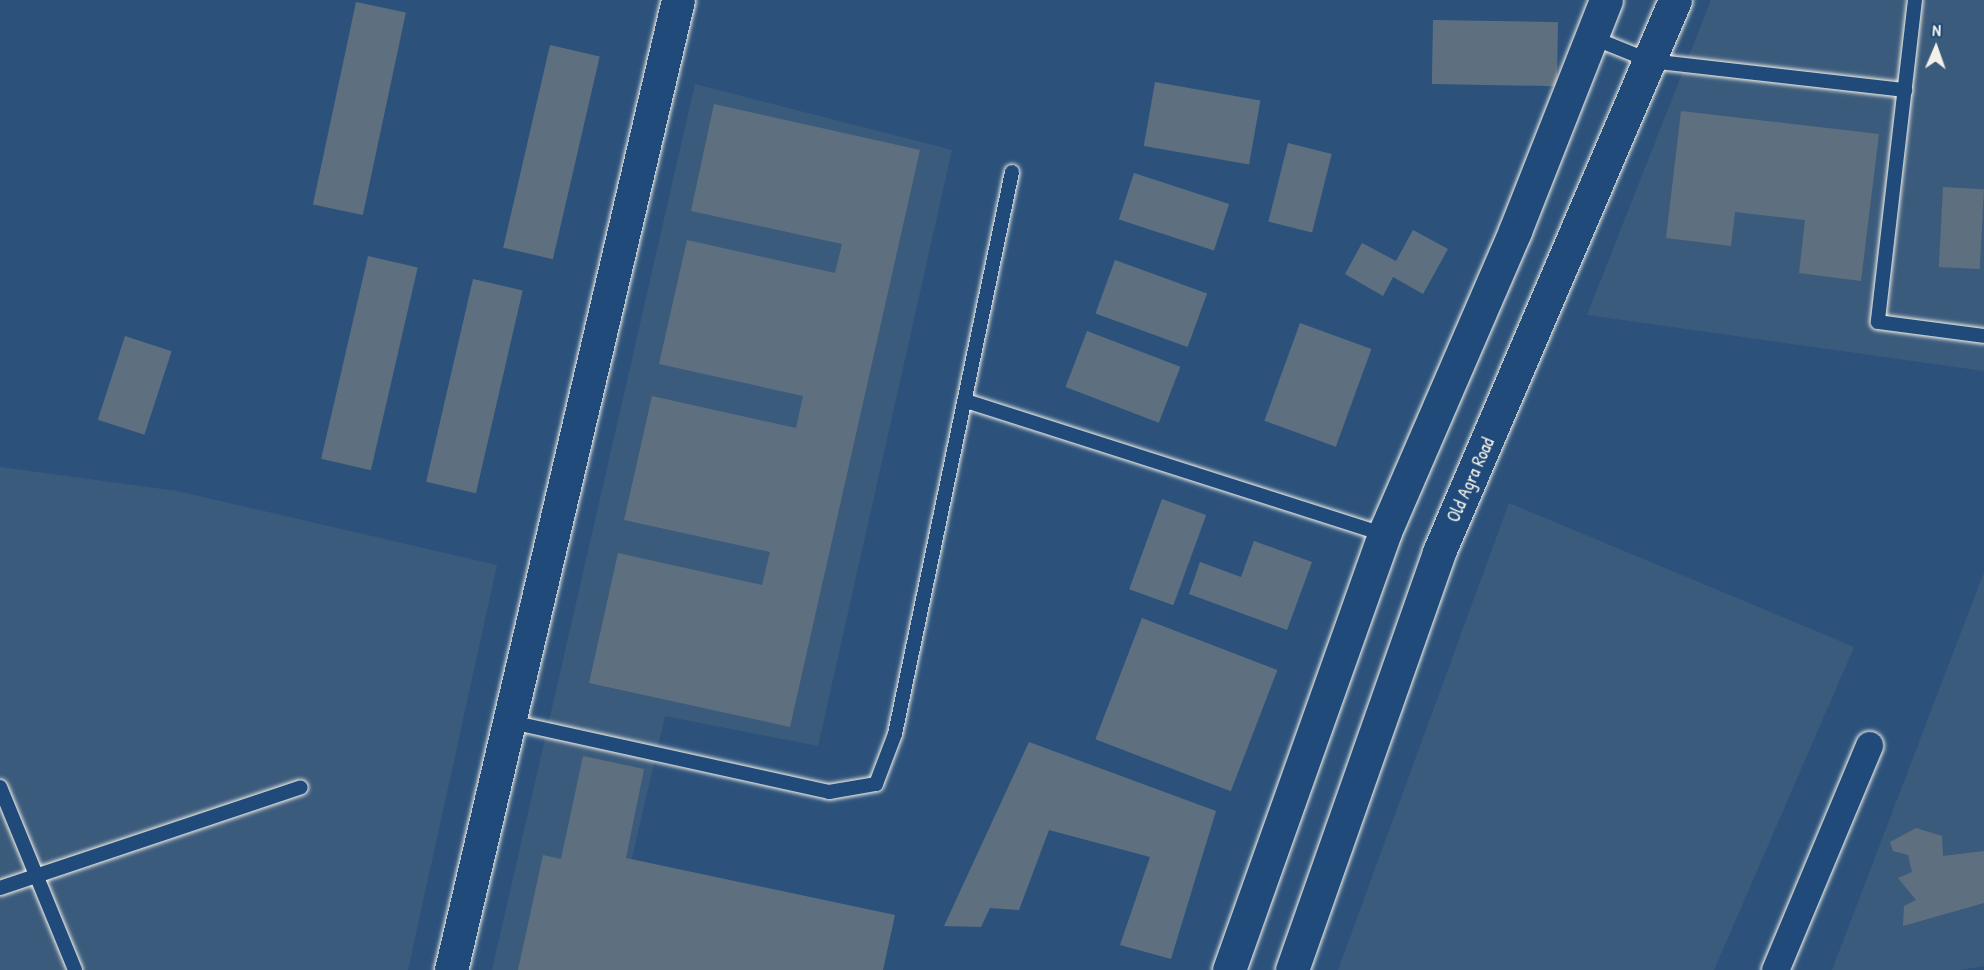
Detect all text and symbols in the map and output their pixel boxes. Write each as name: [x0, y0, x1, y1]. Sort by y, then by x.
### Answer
north arrow: [1906, 18, 1966, 78]
text: N: [1932, 19, 1941, 41]
street label: Old Agra Road: [1443, 434, 1499, 526]

